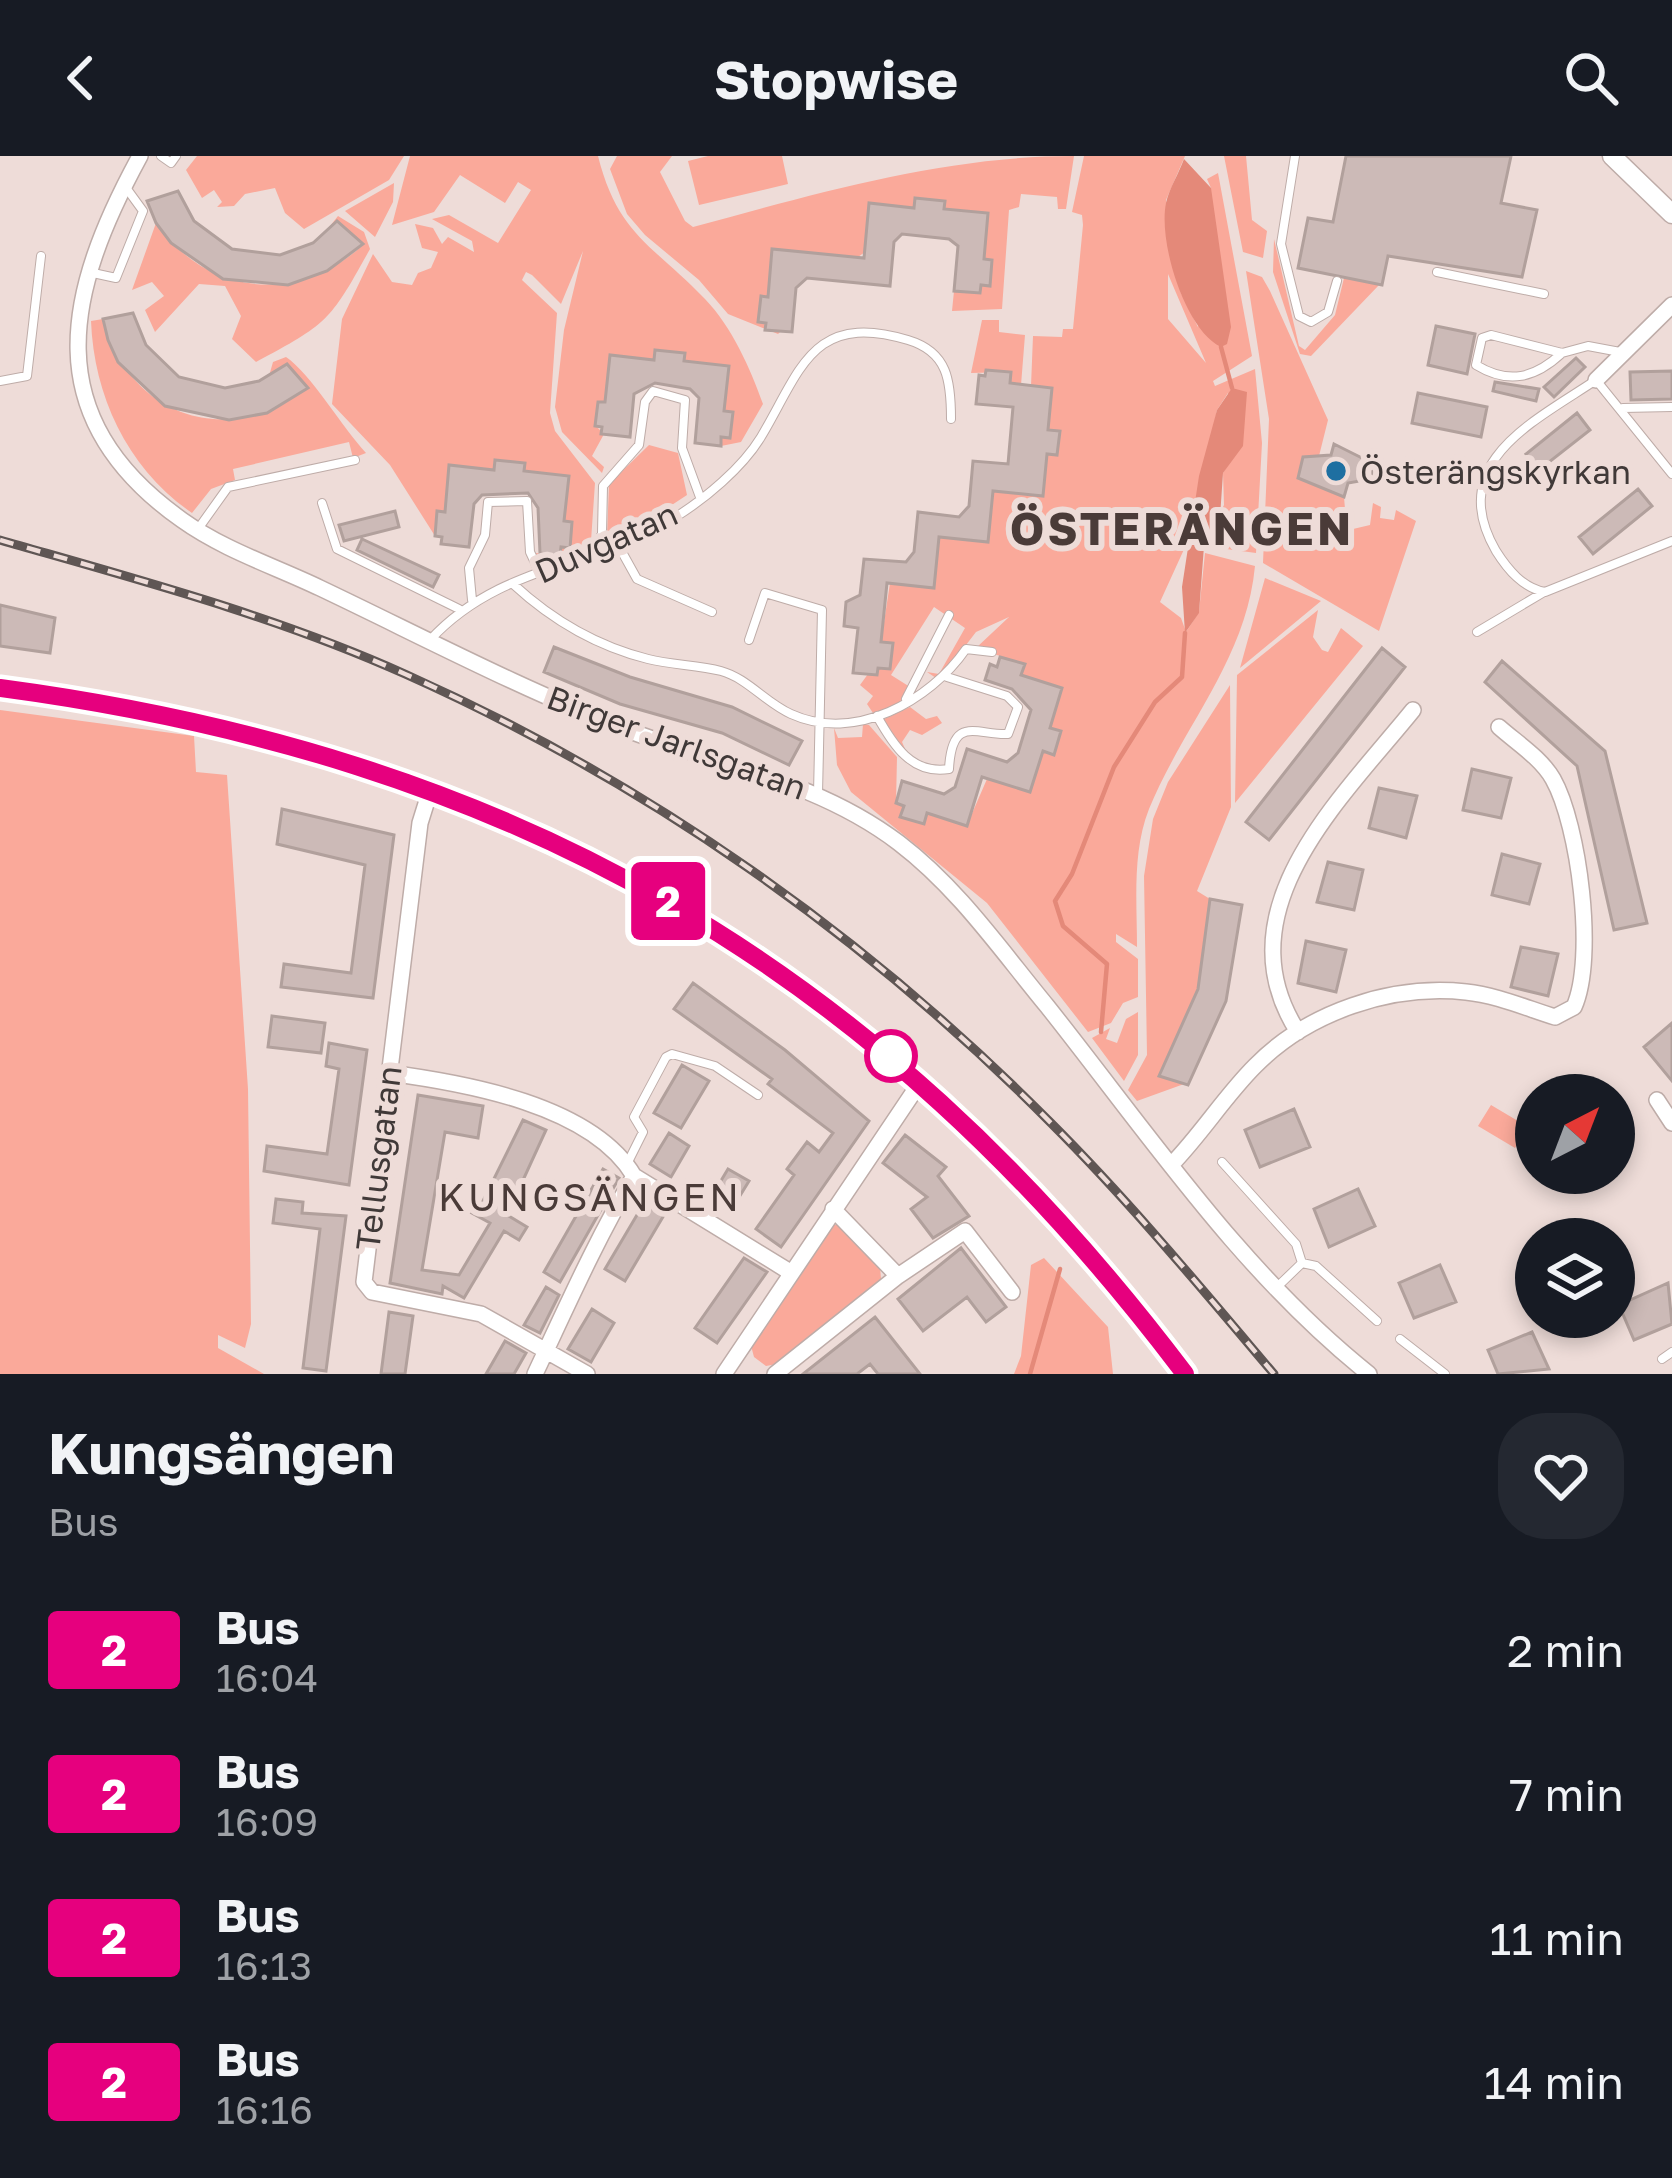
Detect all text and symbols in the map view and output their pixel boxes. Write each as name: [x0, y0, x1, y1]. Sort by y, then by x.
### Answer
icon: back: [48, 45, 114, 111]
icon: search: [1558, 45, 1624, 111]
text: Stopwise: [714, 46, 958, 111]
place label: Österängskyrkan: [1360, 452, 1631, 491]
marker: Österängskyrkan: [1323, 458, 1349, 484]
street label: Duvgatan: [529, 493, 683, 591]
district label: ÖSTERÄNGEN: [1010, 501, 1354, 555]
street label: Birger Jarlsgatan: [542, 677, 812, 807]
line badge: 2: [629, 862, 707, 940]
text: 2: [655, 876, 681, 926]
unlabelled marker: [866, 1031, 916, 1081]
street label: Tellusgatan: [347, 1063, 409, 1253]
north arrow: [1515, 1074, 1635, 1194]
map controls: [1515, 1074, 1635, 1338]
district label: KUNGSÄNGEN: [438, 1173, 742, 1220]
button: layers: [1515, 1218, 1635, 1338]
button: heart: [1498, 1413, 1624, 1539]
text: Kungsängen: [48, 1418, 395, 1487]
text: Bus: [48, 1498, 118, 1545]
text: Bus: [216, 1600, 300, 1654]
text: 2 min: [1507, 1623, 1624, 1677]
text: 2: [101, 1625, 127, 1675]
text: 16:04: [216, 1654, 318, 1701]
text: Bus: [216, 1744, 300, 1798]
text: 7 min: [1509, 1767, 1624, 1821]
text: 2: [101, 1769, 127, 1819]
text: 16:09: [216, 1798, 318, 1845]
text: Bus: [216, 1888, 300, 1942]
text: 11 min: [1490, 1911, 1624, 1965]
text: 2: [101, 1913, 127, 1963]
text: 16:13: [216, 1942, 312, 1989]
text: Bus: [216, 2032, 300, 2086]
text: 14 min: [1484, 2055, 1624, 2109]
text: 2: [101, 2057, 127, 2107]
text: 16:16: [216, 2086, 313, 2133]

